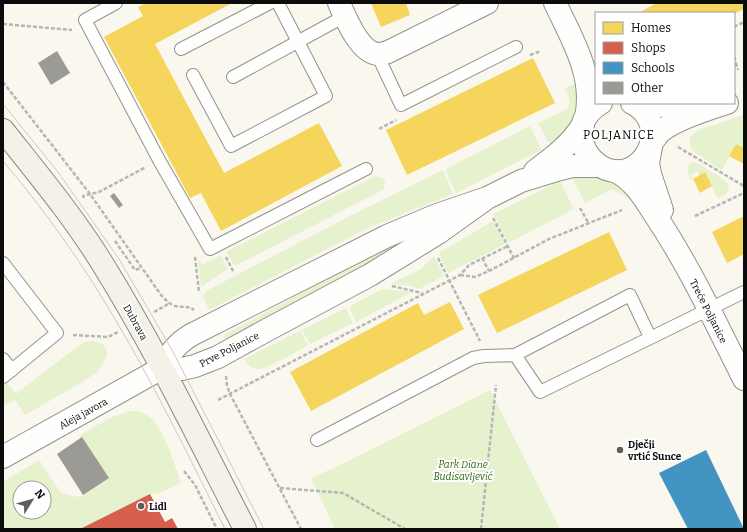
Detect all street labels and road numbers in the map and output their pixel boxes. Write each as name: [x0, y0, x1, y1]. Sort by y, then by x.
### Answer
street label: Treće Poljanice: [687, 278, 729, 345]
street label: Dubrava: [120, 303, 150, 343]
street label: Prve Poljanice: [198, 330, 261, 370]
street label: Aleja javora: [57, 395, 110, 432]

